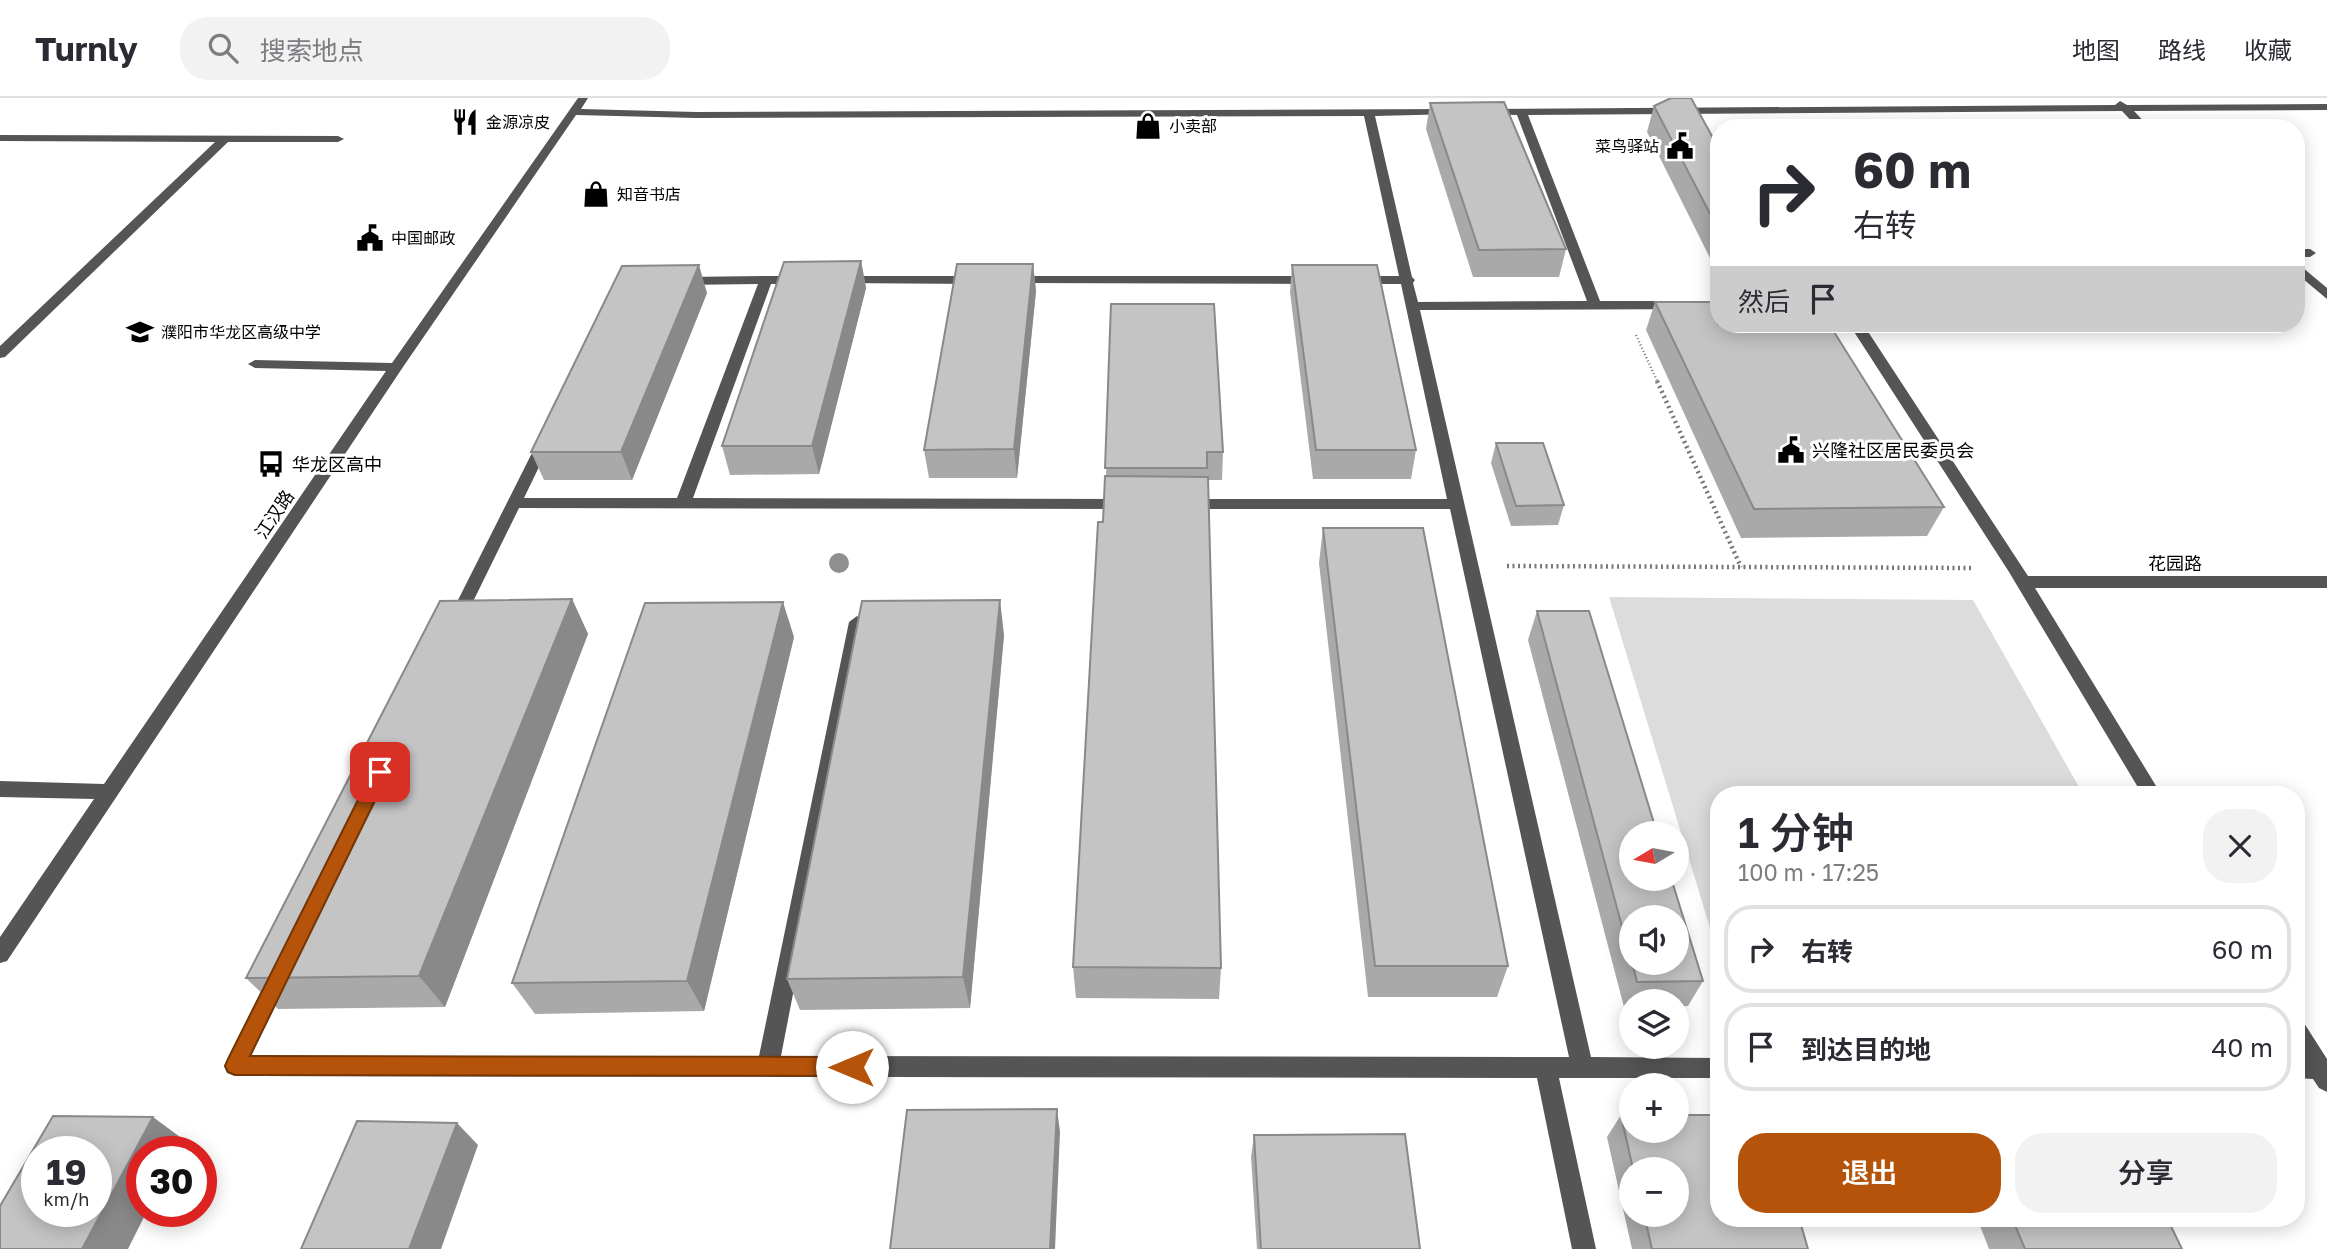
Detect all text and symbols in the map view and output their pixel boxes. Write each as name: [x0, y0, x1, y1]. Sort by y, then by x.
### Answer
search box: [180, 17, 670, 80]
text: Turnly: [35, 29, 138, 68]
icon: search: [204, 29, 242, 67]
text: 搜索地点: [260, 35, 364, 66]
text: 地图: [2072, 35, 2120, 64]
text: 路线: [2158, 35, 2206, 64]
text: 收藏: [2244, 35, 2292, 64]
restaurant icon: 金源凉皮: [450, 107, 480, 137]
shop icon: 小卖部: [1133, 111, 1163, 141]
place label: 金源凉皮: [486, 112, 550, 132]
place label: 小卖部: [1169, 116, 1217, 136]
public building icon: 菜鸟驿站: [1665, 131, 1695, 161]
place label: 菜鸟驿站: [1595, 136, 1659, 156]
text: 60 m: [1853, 140, 1971, 199]
icon: right: [1738, 147, 1829, 238]
shop icon: 知音书店: [581, 179, 611, 209]
place label: 知音书店: [617, 184, 681, 204]
text: 右转: [1853, 206, 1917, 244]
public building icon: 中国邮政: [355, 223, 385, 253]
place label: 中国邮政: [391, 228, 455, 248]
icon: arrive: [1804, 280, 1842, 318]
text: 然后: [1738, 286, 1790, 317]
school or university icon: 濮阳市华龙区高级中学: [125, 317, 155, 347]
place label: 濮阳市华龙区高级中学: [161, 322, 321, 342]
public building icon: 兴隆社区居民委员会: [1776, 435, 1806, 465]
place label: 兴隆社区居民委员会: [1812, 439, 1974, 461]
bus stop icon: 华龙区高中: [256, 449, 286, 479]
place label: 华龙区高中: [292, 453, 382, 475]
street label: 江汉路: [250, 485, 298, 543]
street label: 花园路: [2148, 552, 2202, 574]
pin: [350, 742, 410, 802]
icon: arrive: [361, 753, 399, 791]
text: 1 分钟: [1738, 807, 1854, 857]
button: close: [2203, 809, 2277, 883]
north arrow: [1619, 821, 1689, 891]
map controls: [1619, 821, 1689, 1227]
text: 100 m · 17:25: [1738, 858, 1879, 886]
button: sound: [1619, 905, 1689, 975]
icon: right: [1742, 930, 1780, 968]
text: 60 m: [2212, 934, 2273, 965]
text: 右转: [1801, 936, 1853, 967]
button: layers: [1619, 989, 1689, 1059]
icon: arrive: [1742, 1028, 1780, 1066]
position arrow: [815, 1030, 889, 1104]
text: 40 m: [2212, 1032, 2273, 1063]
text: 到达目的地: [1801, 1034, 1931, 1065]
button: +: [1619, 1073, 1689, 1143]
button: 退出: [1738, 1133, 2001, 1213]
button: 分享: [2015, 1133, 2277, 1213]
speed limit sign: 30: [126, 1136, 217, 1227]
text: 19: [46, 1151, 87, 1193]
button: −: [1619, 1157, 1689, 1227]
text: km/h: [44, 1188, 89, 1210]

